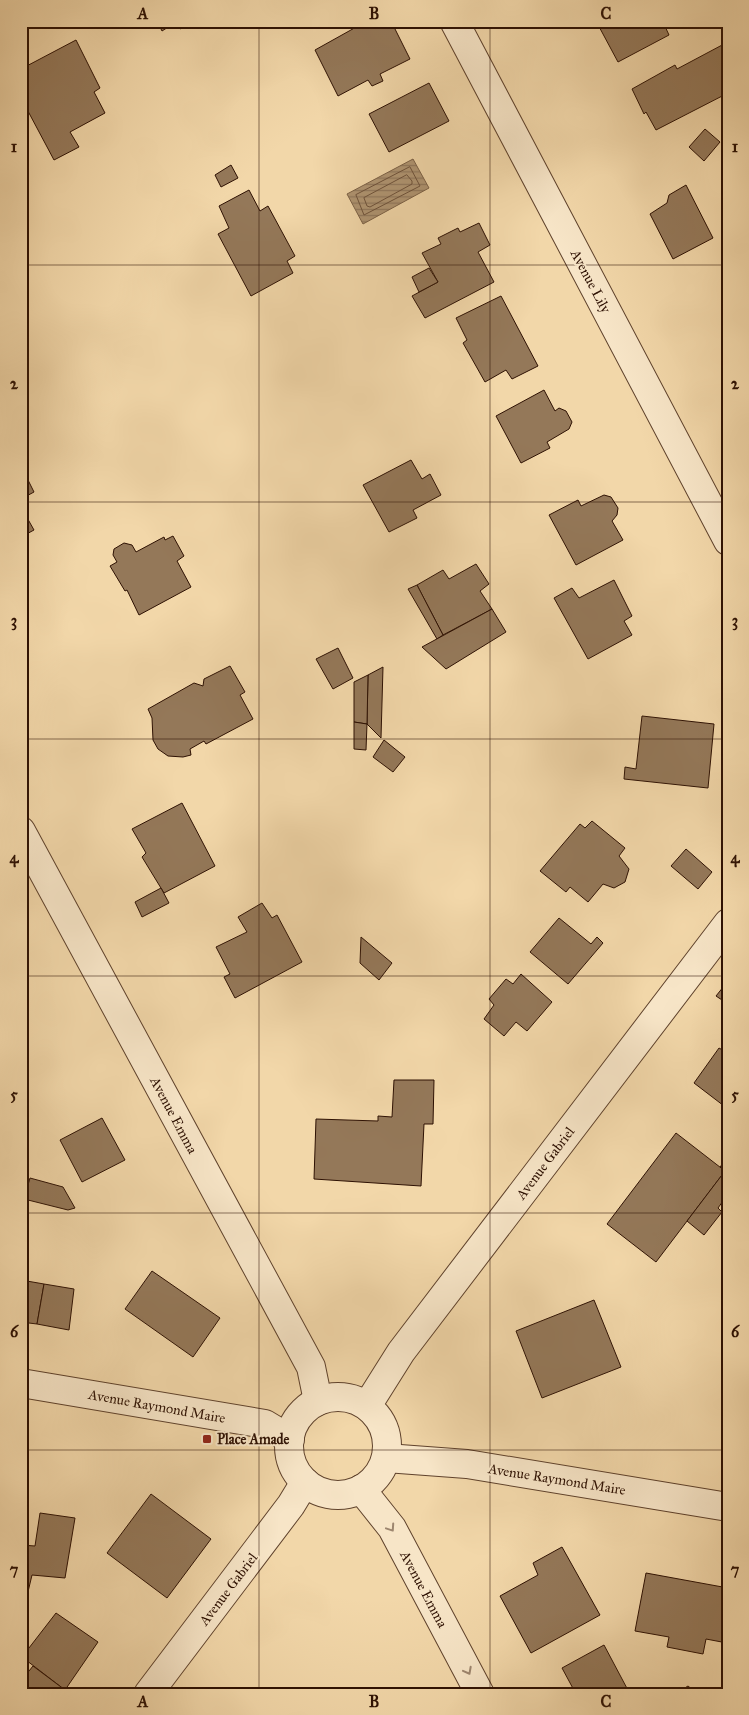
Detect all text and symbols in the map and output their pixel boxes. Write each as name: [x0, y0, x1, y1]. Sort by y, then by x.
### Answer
text: A: [137, 4, 149, 23]
text: B: [369, 4, 379, 23]
text: C: [601, 4, 612, 23]
text: 1: [11, 137, 18, 156]
text: 1: [732, 137, 739, 156]
street label: Avenue Lily: [566, 246, 615, 316]
text: 2: [10, 374, 19, 393]
text: 2: [731, 374, 740, 393]
text: 3: [11, 611, 17, 631]
text: 3: [732, 611, 738, 631]
text: 4: [10, 848, 20, 868]
text: 4: [731, 848, 741, 868]
street label: Avenue Emma: [146, 1073, 201, 1157]
text: 5: [10, 1085, 18, 1104]
text: 5: [731, 1085, 739, 1104]
street label: Avenue Gabriel: [512, 1123, 578, 1204]
text: 6: [10, 1322, 19, 1341]
text: 6: [731, 1322, 740, 1341]
street label: Avenue Raymond Maire: [86, 1386, 227, 1427]
place label: Place Amade: [217, 1431, 290, 1448]
marker: Place Amade: [201, 1433, 213, 1445]
street label: Avenue Raymond Maire: [486, 1460, 627, 1499]
one-way arrow: [385, 1522, 394, 1532]
street label: Avenue Emma: [396, 1547, 451, 1631]
street label: Avenue Gabriel: [195, 1549, 261, 1630]
text: 7: [10, 1560, 19, 1579]
text: 7: [731, 1560, 740, 1579]
one-way arrow: [462, 1666, 472, 1675]
text: A: [137, 1692, 149, 1711]
text: B: [369, 1692, 379, 1711]
text: C: [601, 1692, 612, 1711]

